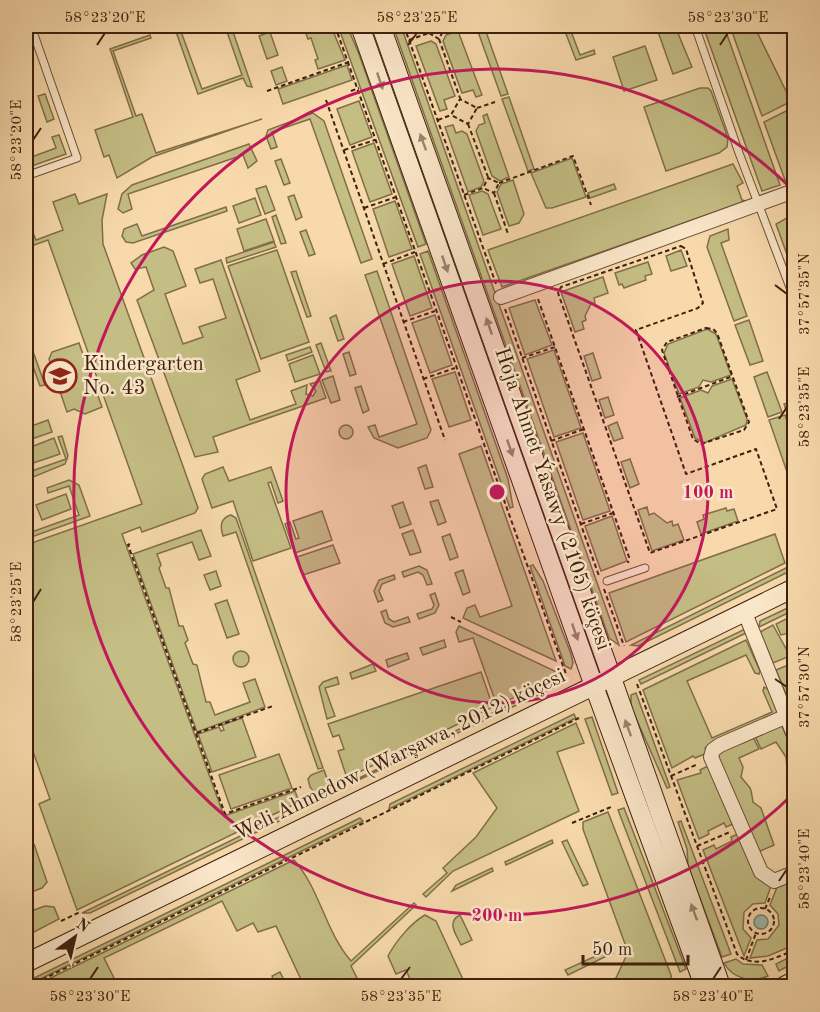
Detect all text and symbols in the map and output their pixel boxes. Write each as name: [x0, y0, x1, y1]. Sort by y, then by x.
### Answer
text: 58°23'20"E: [65, 11, 145, 26]
text: 58°23'25"E: [377, 11, 457, 26]
text: 58°23'30"E: [688, 11, 768, 26]
one-way arrow: [375, 72, 385, 90]
text: 58°23'20"E: [10, 100, 25, 180]
one-way arrow: [418, 133, 428, 151]
text: 37°57'35"N: [798, 253, 813, 335]
one-way arrow: [440, 256, 450, 274]
one-way arrow: [483, 317, 493, 335]
street label: Hoja Ahmet Ýasawy (2105) köçesi: [490, 344, 618, 653]
place label: Kindergarten No. 43: [83, 354, 204, 399]
school or university icon: Kindergarten No. 43: [42, 358, 78, 394]
text: 58°23'35"E: [798, 367, 813, 447]
one-way arrow: [505, 439, 515, 457]
centre of rings: [487, 482, 507, 502]
text: 100 m: [683, 484, 733, 502]
text: 58°23'25"E: [10, 562, 25, 642]
one-way arrow: [570, 623, 580, 641]
text: 37°57'30"N: [798, 646, 813, 728]
street label: Weli Ahmedow (Warşawa, 2012) köçesi: [231, 665, 569, 845]
one-way arrow: [623, 719, 633, 737]
text: 58°23'40"E: [798, 829, 813, 909]
one-way arrow: [689, 903, 699, 921]
north arrow: [45, 907, 105, 967]
text: 200 m: [472, 907, 522, 925]
text: N: [73, 916, 92, 937]
scale bar: [583, 928, 688, 966]
text: 50 m: [592, 941, 632, 959]
text: 58°23'30"E: [50, 990, 130, 1005]
text: 58°23'35"E: [361, 990, 441, 1005]
text: 58°23'40"E: [673, 990, 753, 1005]

